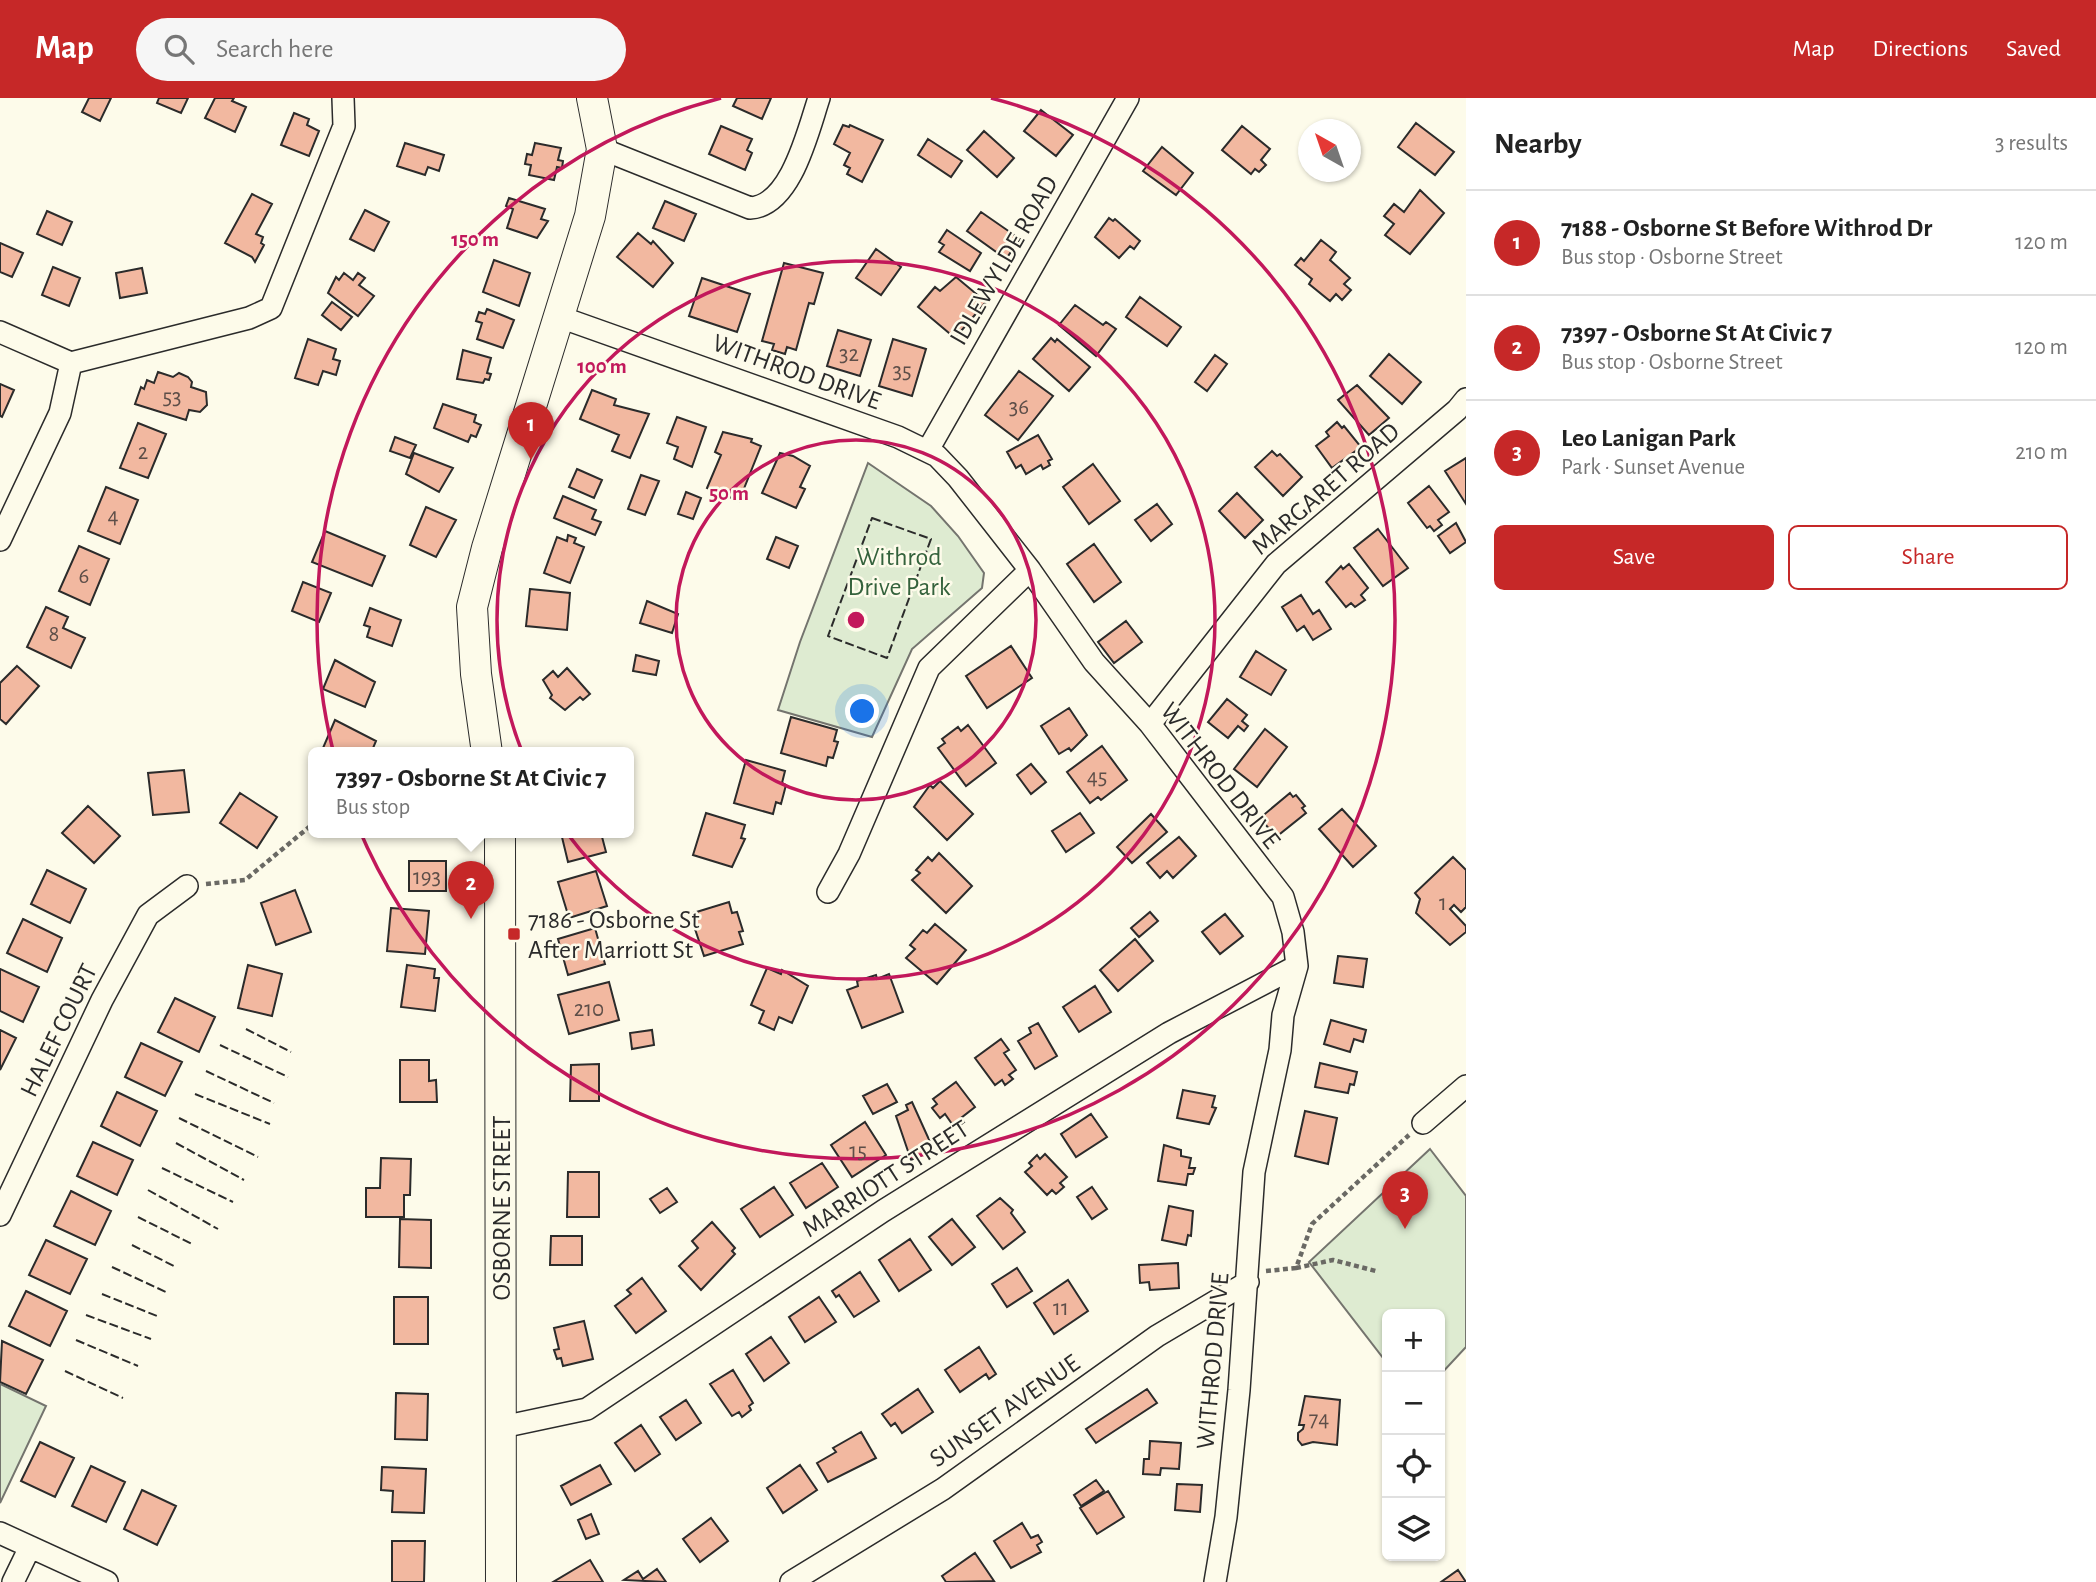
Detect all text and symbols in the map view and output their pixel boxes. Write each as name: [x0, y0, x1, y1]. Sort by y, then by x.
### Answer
search box: [136, 18, 626, 81]
icon: search: [160, 30, 198, 68]
text: Map: [35, 32, 94, 65]
text: Search here: [216, 36, 334, 62]
text: Map: [1792, 37, 1834, 61]
text: Directions: [1872, 37, 1968, 61]
text: Saved: [2006, 37, 2061, 61]
north arrow: [1298, 119, 1361, 182]
text: Nearby: [1494, 129, 1582, 159]
text: 3 results: [1995, 132, 2068, 155]
street label: IDLEWYLDE ROAD: [945, 171, 1063, 350]
text: 7188 - Osborne St Before Withrod Dr: [1561, 215, 1932, 241]
text: 150 m: [451, 229, 499, 250]
text: 1: [1513, 231, 1521, 254]
text: 120 m: [2015, 231, 2068, 254]
text: Bus stop · Osborne Street: [1561, 246, 1783, 269]
text: 7397 - Osborne St At Civic 7: [1561, 320, 1832, 346]
street label: WITHROD DRIVE: [709, 329, 884, 414]
text: 2: [1512, 336, 1522, 359]
text: 120 m: [2015, 336, 2068, 359]
house number: 32: [839, 343, 859, 366]
text: Bus stop · Osborne Street: [1561, 351, 1783, 374]
text: 100 m: [577, 356, 627, 377]
house number: 35: [892, 360, 912, 383]
house number: 53: [162, 386, 182, 409]
house number: 36: [1009, 396, 1029, 419]
pin: 1: [508, 402, 554, 460]
street label: MARGARET ROAD: [1247, 418, 1405, 560]
text: Leo Lanigan Park: [1561, 425, 1736, 451]
house number: 2: [138, 441, 148, 464]
text: 3: [1512, 441, 1522, 464]
text: 210 m: [2015, 441, 2068, 464]
text: Park · Sunset Avenue: [1561, 456, 1745, 479]
text: 50 m: [709, 483, 749, 504]
house number: 4: [107, 505, 119, 528]
button: Save: [1494, 525, 1774, 590]
button: Share: [1788, 525, 2068, 590]
park label: Withrod Drive Park: [847, 544, 951, 600]
house number: 6: [79, 565, 89, 588]
centre of rings: [844, 608, 868, 632]
house number: 8: [49, 623, 59, 646]
your location: [845, 694, 879, 728]
street label: WITHROD DRIVE: [1155, 698, 1285, 853]
popup: [308, 747, 634, 838]
text: 7397 - Osborne St At Civic 7: [335, 765, 607, 791]
house number: 45: [1087, 766, 1107, 789]
text: Bus stop: [335, 796, 410, 819]
pin: 2: [448, 861, 494, 919]
house number: 193: [413, 866, 441, 889]
house number: 1: [1439, 892, 1447, 915]
place label: 7186 - Osborne St After Marriott St: [528, 907, 700, 963]
marker: 7186 - Osborne St After Marriott St: [506, 926, 522, 942]
street label: HALEF COURT: [16, 960, 102, 1101]
house number: 210: [574, 998, 604, 1021]
street label: OSBORNE STREET: [489, 1115, 515, 1301]
street label: MARRIOTT STREET: [798, 1115, 974, 1242]
house number: 15: [849, 1140, 867, 1163]
pin: 3: [1382, 1171, 1428, 1229]
street label: WITHROD DRIVE: [1192, 1272, 1234, 1450]
house number: 11: [1053, 1297, 1069, 1320]
map controls: [1382, 1309, 1445, 1561]
button: +: [1382, 1309, 1445, 1372]
street label: SUNSET AVENUE: [925, 1350, 1084, 1472]
button: −: [1382, 1372, 1445, 1435]
house number: 74: [1309, 1408, 1329, 1431]
button: locate: [1382, 1435, 1445, 1498]
button: layers: [1382, 1498, 1445, 1561]

